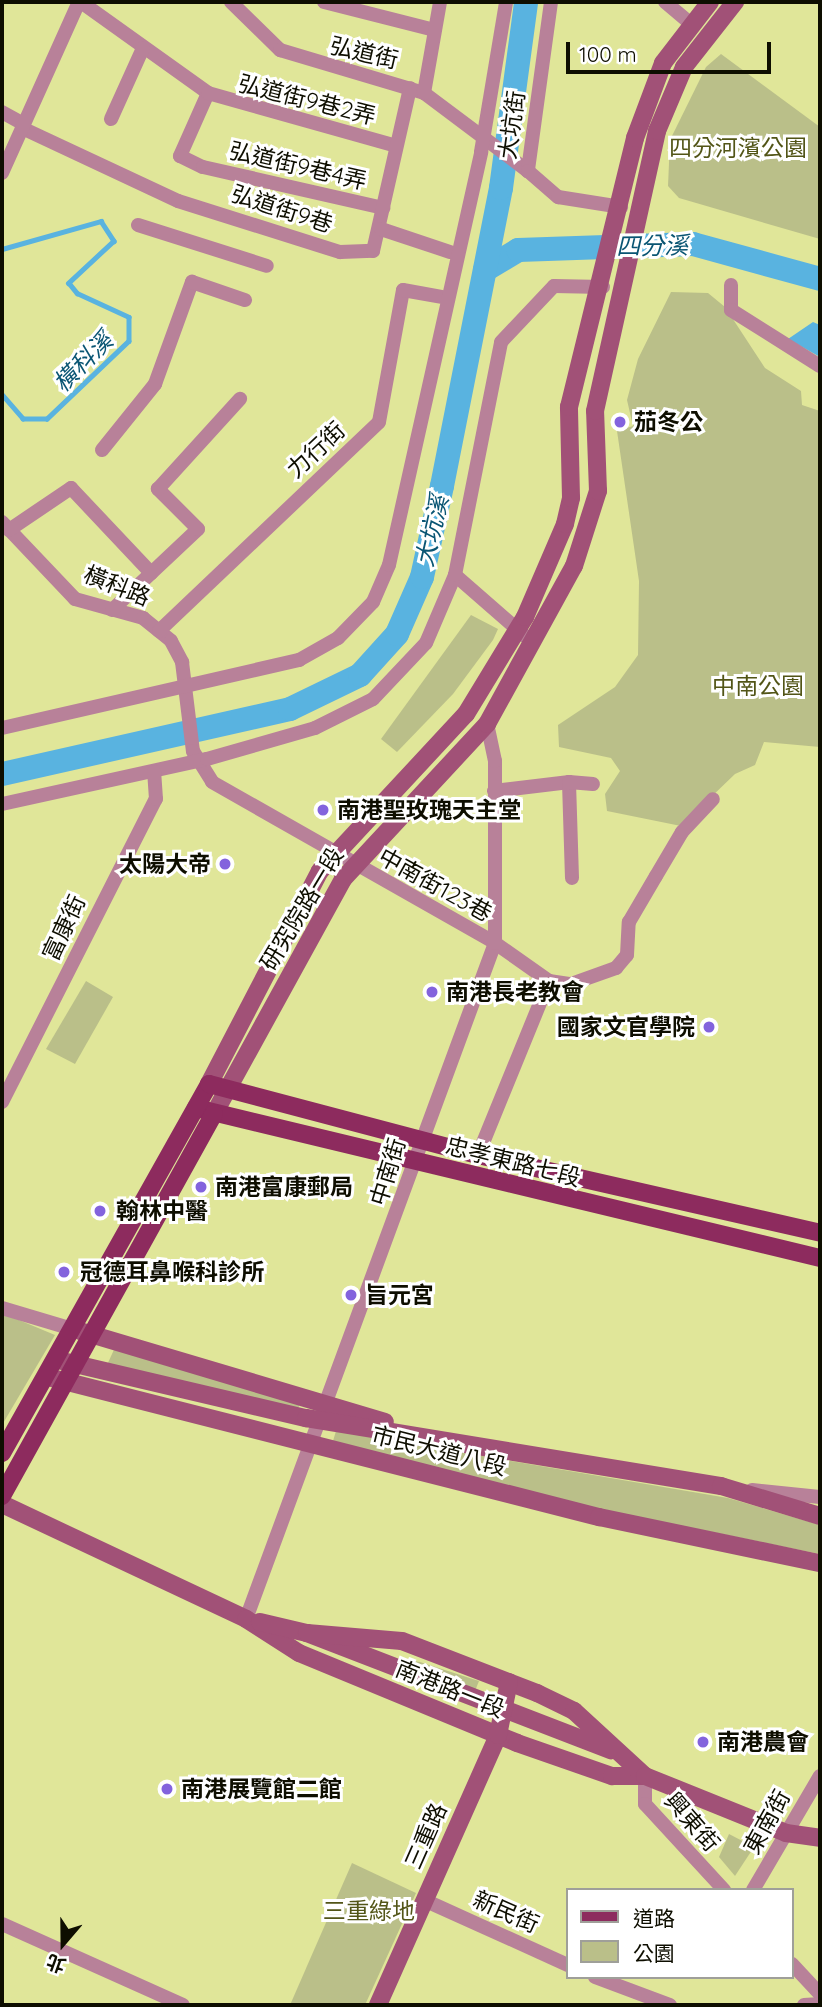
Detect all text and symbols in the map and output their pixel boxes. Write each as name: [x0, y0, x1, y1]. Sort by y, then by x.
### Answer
scale bar: [570, 28, 775, 72]
street label: 弘道街: [327, 32, 401, 74]
text: 100 m: [579, 41, 637, 67]
street label: 弘道街9巷2弄: [235, 70, 379, 130]
street label: 大坑街: [494, 89, 530, 161]
park label: 四分河濱公園: [669, 134, 807, 162]
street label: 弘道街9巷4弄: [227, 137, 369, 195]
street label: 弘道街9巷: [228, 180, 336, 238]
water label: 四分溪: [616, 231, 688, 261]
water label: 橫科溪: [47, 326, 119, 398]
place label: 茄冬公: [634, 408, 703, 436]
marker: 茄冬公: [612, 414, 628, 430]
street label: 力行街: [281, 416, 351, 484]
water label: 大坑溪: [410, 493, 454, 569]
street label: 橫科路: [80, 560, 154, 612]
park label: 中南公園: [712, 672, 804, 700]
place label: 南港聖玫瑰天主堂: [337, 796, 521, 824]
marker: 南港聖玫瑰天主堂: [315, 802, 331, 818]
street label: 研究院路一段: [255, 843, 349, 975]
street label: 中南街123巷: [374, 843, 496, 927]
place label: 太陽大帝: [119, 850, 211, 878]
marker: 太陽大帝: [217, 856, 233, 872]
street label: 富康街: [37, 891, 91, 965]
place label: 南港長老教會: [446, 978, 584, 1006]
marker: 南港長老教會: [424, 984, 440, 1000]
place label: 國家文官學院: [557, 1013, 695, 1041]
marker: 國家文官學院: [701, 1019, 717, 1035]
street label: 忠孝東路七段: [443, 1132, 583, 1192]
street label: 中南街: [365, 1135, 411, 1209]
place label: 南港富康郵局: [215, 1173, 353, 1201]
marker: 南港富康郵局: [193, 1179, 209, 1195]
place label: 翰林中醫: [116, 1197, 208, 1225]
marker: 翰林中醫: [90, 1201, 110, 1221]
place label: 冠德耳鼻喉科診所: [80, 1258, 264, 1286]
marker: 冠德耳鼻喉科診所: [54, 1262, 74, 1282]
place label: 旨元宮: [365, 1281, 434, 1309]
marker: 旨元宮: [343, 1287, 359, 1303]
street label: 市民大道八段: [369, 1421, 509, 1481]
street label: 南港路一段: [392, 1655, 508, 1723]
place label: 南港農會: [717, 1728, 809, 1756]
marker: 南港農會: [695, 1734, 711, 1750]
place label: 南港展覽館二館: [181, 1775, 342, 1803]
marker: 南港展覽館二館: [159, 1781, 175, 1797]
street label: 東南街: [738, 1785, 796, 1859]
street label: 興東街: [659, 1787, 725, 1857]
street label: 三重路: [399, 1799, 453, 1873]
street label: 新民街: [469, 1885, 543, 1939]
legend: [566, 1888, 794, 1979]
park label: 三重綠地: [323, 1897, 415, 1925]
text: 道路: [633, 1905, 675, 1931]
north arrow: [28, 1909, 98, 1979]
text: 公園: [633, 1940, 675, 1966]
text: 北: [43, 1949, 69, 1978]

